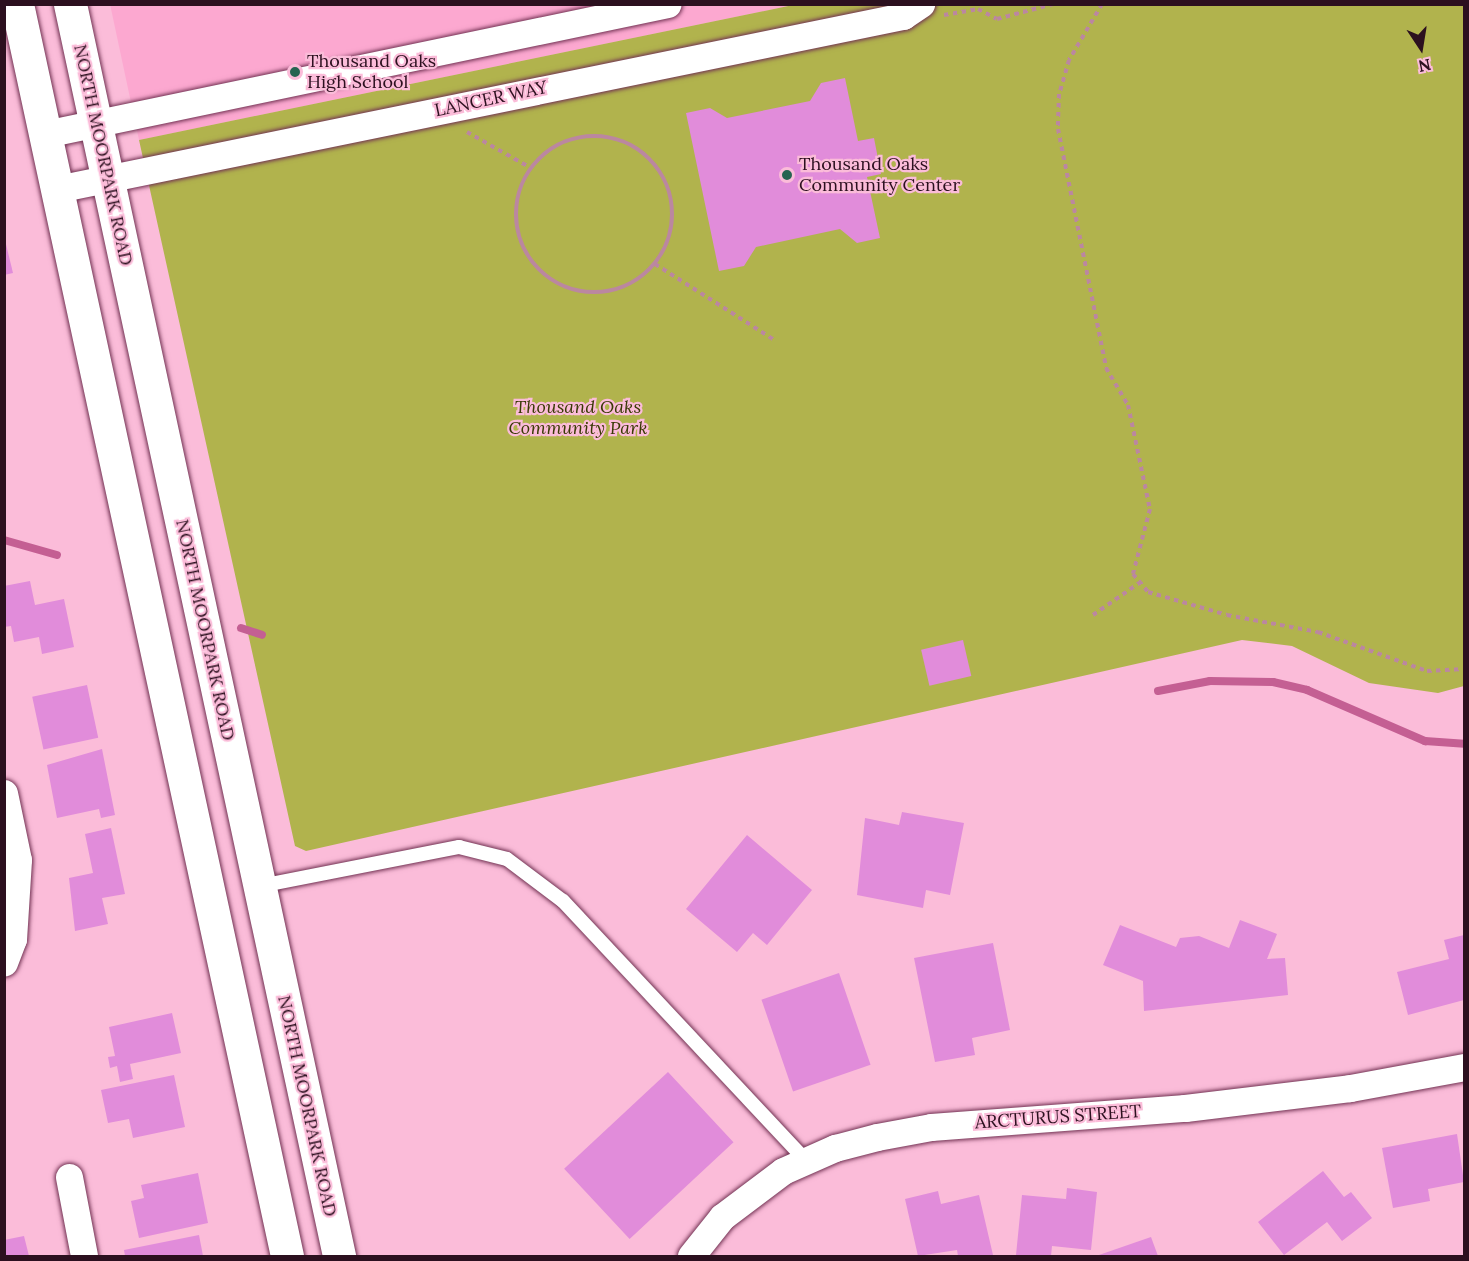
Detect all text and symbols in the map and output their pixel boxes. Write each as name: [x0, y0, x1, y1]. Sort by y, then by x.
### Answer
north arrow: [1391, 18, 1451, 78]
street label: NORTH MOORPARK ROAD: [69, 42, 137, 268]
place label: Thousand Oaks High School: [307, 51, 436, 94]
text: N: [1417, 55, 1433, 77]
marker: Thousand Oaks High School: [288, 65, 302, 79]
street label: LANCER WAY: [433, 77, 549, 121]
place label: Thousand Oaks Community Center: [799, 154, 960, 196]
marker: Thousand Oaks Community Center: [780, 168, 794, 182]
park label: Thousand Oaks Community Park: [508, 397, 648, 440]
street label: NORTH MOORPARK ROAD: [171, 517, 239, 743]
street label: NORTH MOORPARK ROAD: [273, 993, 341, 1219]
street label: ARCTURUS STREET: [974, 1100, 1142, 1134]

